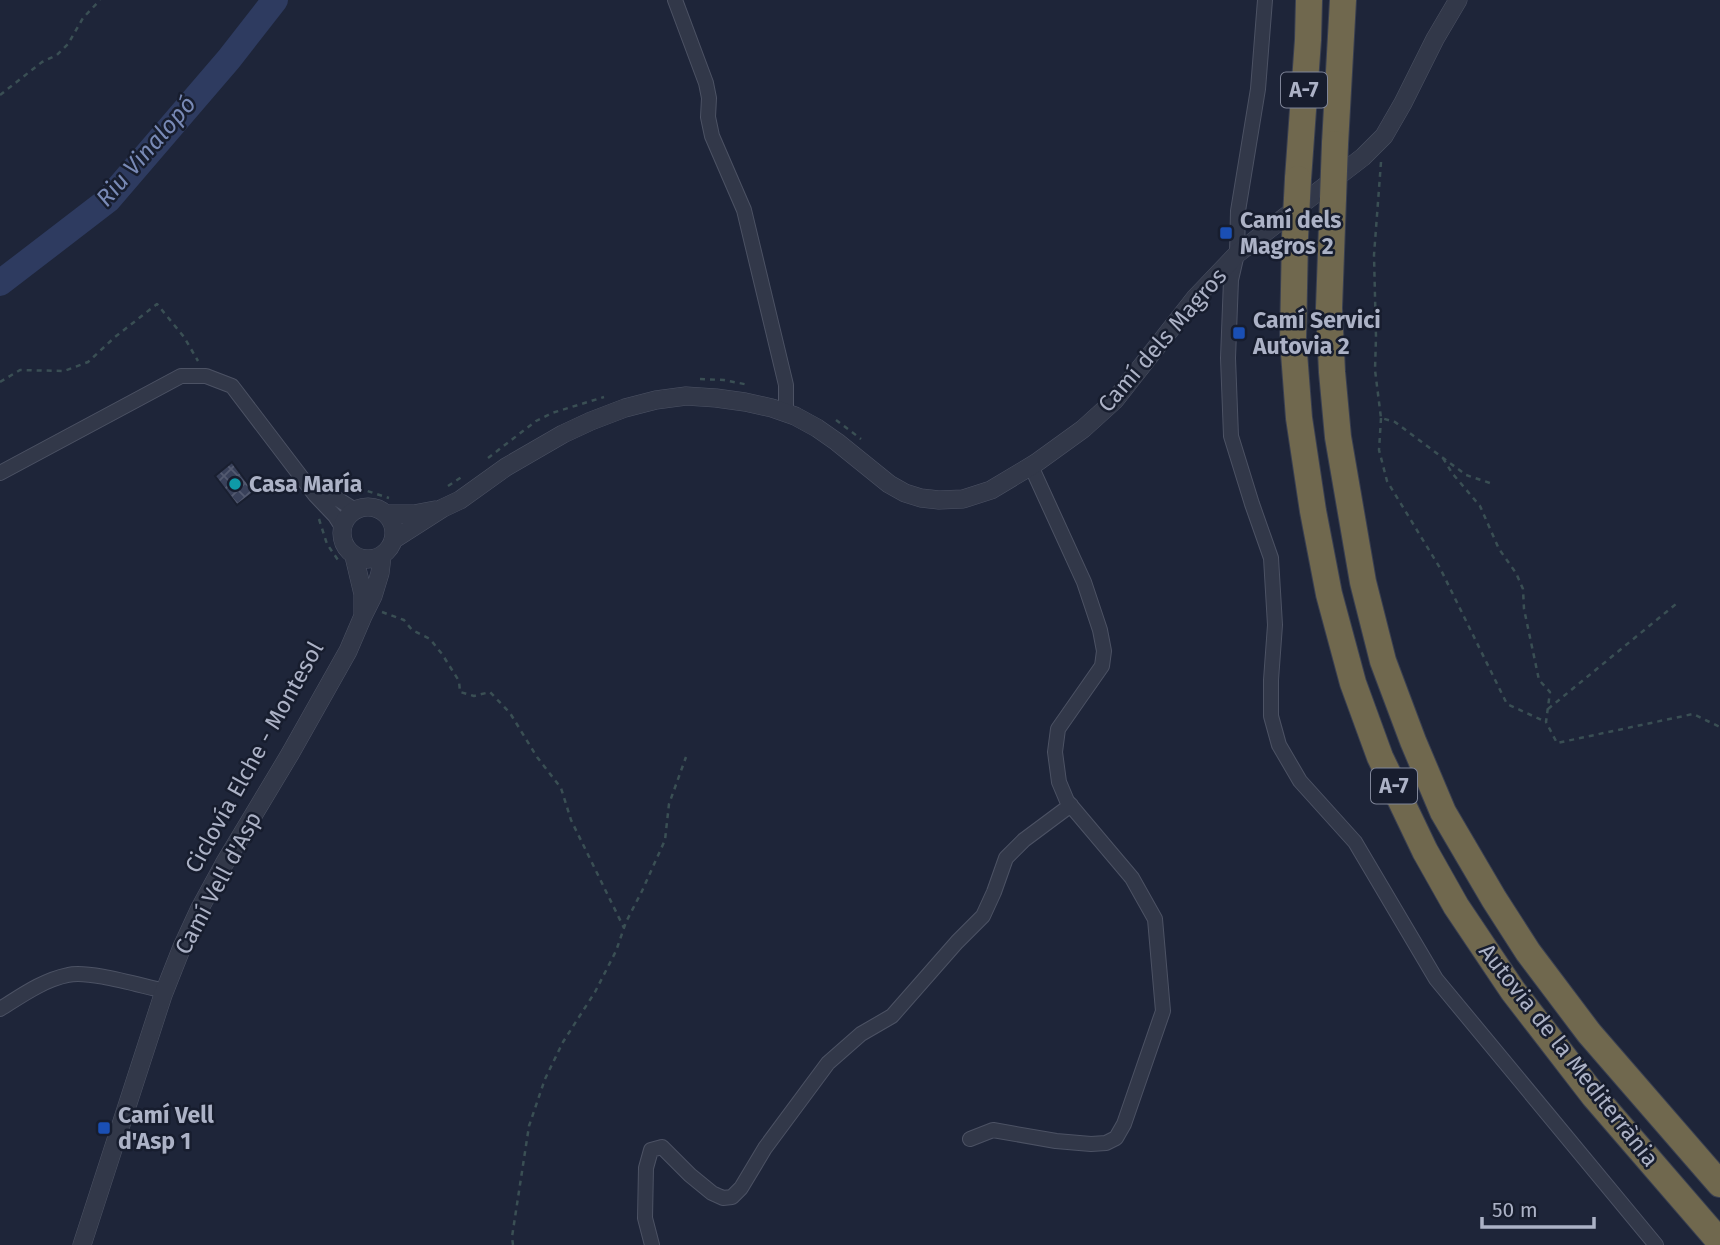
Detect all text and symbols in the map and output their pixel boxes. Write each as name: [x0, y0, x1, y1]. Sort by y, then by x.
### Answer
road number: A-7: [1281, 72, 1327, 108]
water label: Riu Vinalopó: [90, 90, 202, 212]
place label: Camí dels Magros 2: [1240, 206, 1341, 260]
marker: Camí dels Magros 2: [1218, 225, 1234, 241]
street label: Camí dels Magros: [1092, 262, 1232, 418]
place label: Camí Servici Autovia 2: [1252, 306, 1381, 360]
marker: Camí Servici Autovia 2: [1231, 325, 1247, 341]
place label: Casa María: [249, 470, 362, 498]
marker: Casa María: [227, 476, 243, 492]
street label: Ciclovía Elche - Montesol: [179, 636, 329, 878]
road number: A-7: [1371, 768, 1417, 804]
street label: Camí Vell d'Asp: [169, 807, 267, 959]
street label: Autovia de la Mediterrània: [1473, 938, 1665, 1172]
place label: Camí Vell d'Asp 1: [118, 1101, 214, 1155]
marker: Camí Vell d'Asp 1: [96, 1120, 112, 1136]
scale bar: [1482, 1186, 1594, 1230]
text: 50 m: [1492, 1197, 1538, 1223]

